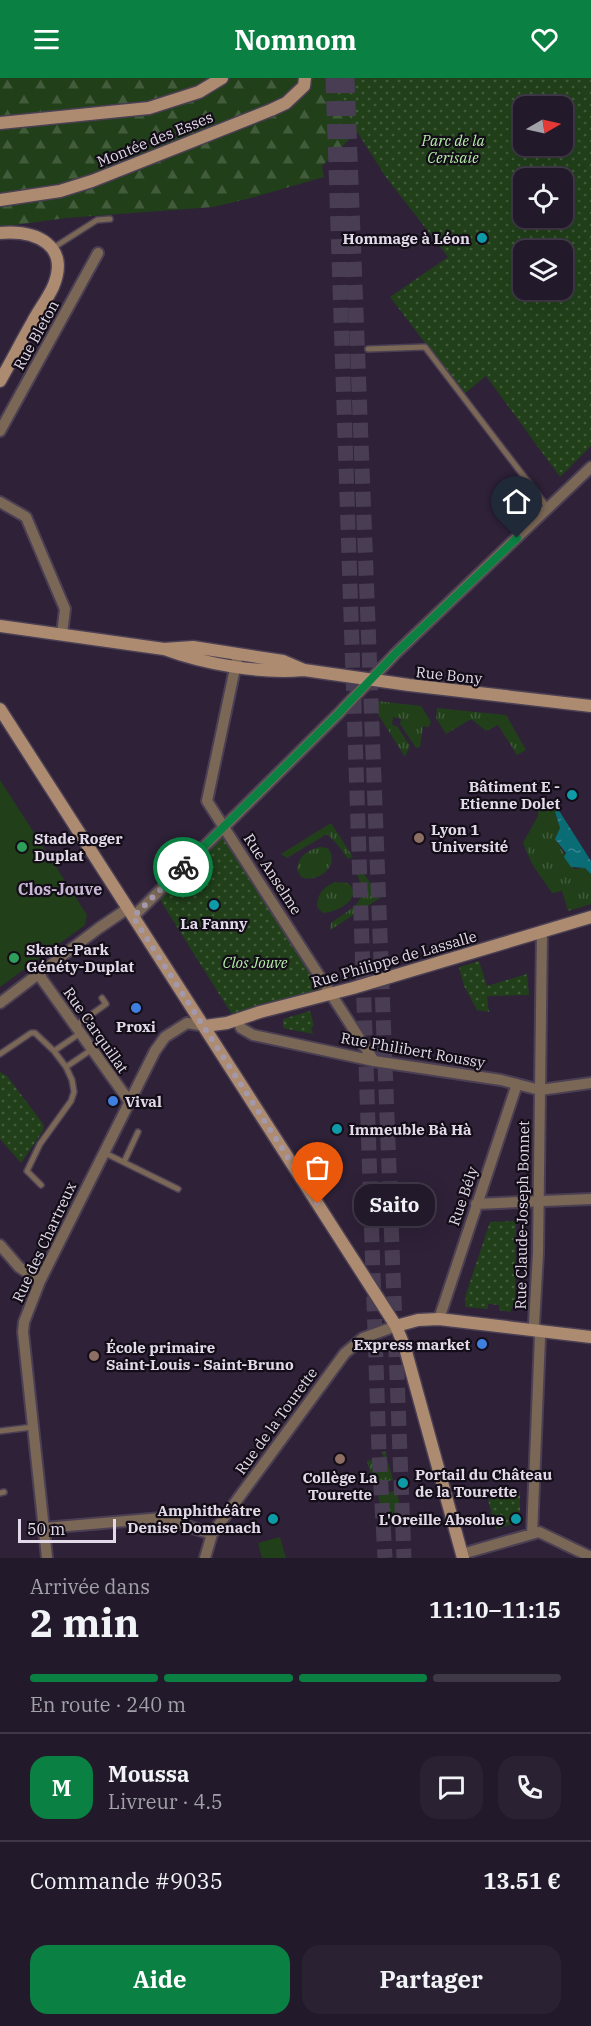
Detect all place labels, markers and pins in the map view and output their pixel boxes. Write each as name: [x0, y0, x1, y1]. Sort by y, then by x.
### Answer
place label: Hommage à Léon: [343, 229, 470, 248]
marker: Hommage à Léon: [475, 231, 489, 245]
pin: [491, 476, 542, 538]
place label: Bâtiment E - Etienne Dolet: [460, 777, 560, 813]
marker: Bâtiment E - Etienne Dolet: [565, 788, 579, 802]
place label: Lyon 1 Université: [431, 820, 508, 856]
place label: Stade Roger Duplat: [34, 829, 123, 865]
marker: Lyon 1 Université: [412, 831, 426, 845]
marker: Stade Roger Duplat: [15, 840, 29, 854]
marker: La Fanny: [207, 898, 221, 912]
place label: La Fanny: [180, 914, 248, 933]
place label: Skate-Park Généty-Duplat: [26, 940, 135, 976]
marker: Skate-Park Généty-Duplat: [7, 951, 21, 965]
marker: Proxi: [129, 1001, 143, 1015]
place label: Proxi: [116, 1017, 156, 1036]
place label: Vival: [125, 1092, 162, 1111]
marker: Vival: [106, 1094, 120, 1108]
place label: Immeuble Bà Hà: [349, 1120, 472, 1139]
marker: Immeuble Bà Hà: [330, 1122, 344, 1136]
pin: [292, 1142, 343, 1204]
callout: Saito: [354, 1183, 435, 1225]
place label: Express market: [354, 1335, 470, 1354]
marker: Express market: [475, 1337, 489, 1351]
place label: École primaire Saint-Louis - Saint-Bruno: [106, 1338, 294, 1374]
marker: École primaire Saint-Louis - Saint-Bruno: [87, 1349, 101, 1363]
marker: Collège La Tourette: [333, 1452, 347, 1466]
place label: Portail du Château de la Tourette: [415, 1465, 553, 1501]
place label: Collège La Tourette: [302, 1468, 378, 1504]
marker: Portail du Château de la Tourette: [396, 1476, 410, 1490]
place label: Amphithéâtre Denise Domenach: [127, 1501, 261, 1537]
place label: L'Oreille Absolue: [379, 1510, 504, 1529]
marker: Amphithéâtre Denise Domenach: [266, 1512, 280, 1526]
marker: L'Oreille Absolue: [509, 1512, 523, 1526]

